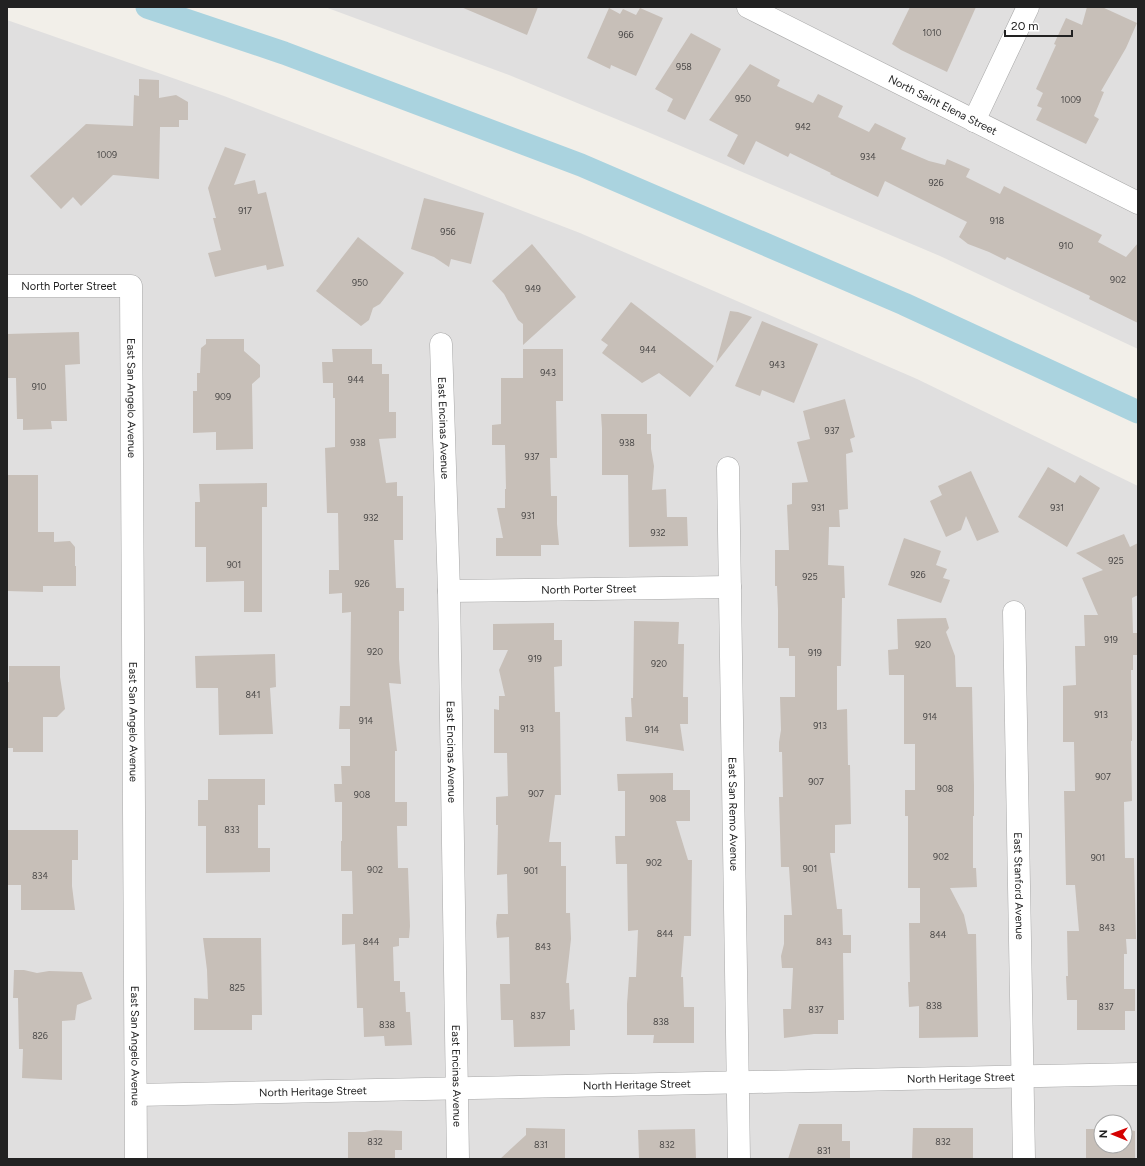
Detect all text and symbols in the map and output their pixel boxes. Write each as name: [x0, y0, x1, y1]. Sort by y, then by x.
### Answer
scale bar: [1005, 12, 1072, 38]
text: 20 m: [1011, 19, 1039, 33]
house number: 1010: [923, 27, 942, 38]
house number: 966: [618, 29, 634, 40]
house number: 958: [676, 61, 692, 72]
street label: North Saint Elena Street: [886, 72, 999, 138]
house number: 950: [735, 93, 751, 104]
house number: 1009: [1061, 94, 1081, 105]
house number: 942: [795, 121, 811, 132]
house number: 1009: [97, 149, 117, 160]
house number: 934: [860, 151, 876, 162]
house number: 926: [928, 177, 944, 188]
house number: 917: [238, 205, 252, 216]
house number: 918: [990, 215, 1005, 226]
house number: 956: [440, 226, 456, 237]
house number: 910: [1059, 240, 1074, 251]
house number: 902: [1110, 274, 1126, 285]
house number: 950: [352, 277, 368, 288]
street label: North Porter Street: [21, 280, 117, 293]
house number: 949: [525, 283, 541, 294]
street label: East San Angelo Avenue: [125, 338, 138, 458]
house number: 944: [640, 344, 657, 355]
house number: 943: [769, 359, 785, 370]
house number: 943: [540, 367, 556, 378]
house number: 944: [348, 374, 365, 385]
street label: East Encinas Avenue: [436, 377, 452, 479]
house number: 910: [32, 381, 47, 392]
house number: 909: [215, 391, 231, 402]
house number: 937: [825, 425, 840, 436]
house number: 938: [350, 437, 366, 448]
house number: 938: [619, 437, 635, 448]
house number: 937: [525, 451, 540, 462]
house number: 931: [811, 502, 825, 513]
house number: 931: [1050, 502, 1064, 513]
house number: 931: [521, 510, 535, 521]
house number: 932: [363, 512, 379, 523]
house number: 932: [650, 527, 666, 538]
house number: 925: [1108, 555, 1124, 566]
house number: 901: [227, 559, 241, 570]
house number: 926: [910, 569, 926, 580]
house number: 925: [802, 571, 818, 582]
house number: 926: [354, 578, 370, 589]
street label: North Porter Street: [541, 582, 637, 596]
house number: 919: [1104, 634, 1118, 645]
house number: 920: [915, 639, 931, 650]
house number: 920: [367, 646, 383, 657]
house number: 919: [808, 647, 822, 658]
house number: 919: [528, 653, 542, 664]
house number: 920: [651, 658, 667, 669]
street label: East San Angelo Avenue: [127, 662, 140, 782]
house number: 841: [246, 689, 260, 700]
street label: East Encinas Avenue: [444, 701, 459, 803]
house number: 913: [1094, 709, 1108, 720]
house number: 914: [923, 711, 938, 722]
house number: 914: [359, 715, 374, 726]
house number: 913: [813, 720, 827, 731]
house number: 913: [520, 723, 534, 734]
house number: 914: [645, 724, 660, 735]
street label: East San Remo Avenue: [726, 757, 741, 871]
house number: 907: [1095, 771, 1111, 782]
house number: 907: [808, 776, 824, 787]
house number: 908: [937, 783, 954, 794]
house number: 907: [528, 788, 544, 799]
house number: 908: [354, 789, 371, 800]
house number: 908: [650, 793, 667, 804]
house number: 833: [224, 824, 240, 835]
street label: East Stanford Avenue: [1012, 832, 1026, 940]
house number: 902: [933, 851, 949, 862]
house number: 901: [1091, 852, 1105, 863]
house number: 902: [646, 857, 662, 868]
house number: 901: [803, 863, 817, 874]
house number: 902: [367, 864, 383, 875]
house number: 901: [524, 865, 538, 876]
house number: 834: [32, 870, 48, 881]
house number: 843: [1099, 922, 1115, 933]
house number: 844: [657, 928, 674, 939]
house number: 844: [930, 929, 947, 940]
house number: 844: [363, 936, 380, 947]
house number: 843: [816, 936, 832, 947]
house number: 843: [535, 941, 551, 952]
house number: 825: [229, 982, 245, 993]
street label: East San Angelo Avenue: [129, 986, 142, 1106]
house number: 838: [926, 1000, 942, 1011]
house number: 837: [1098, 1001, 1114, 1012]
house number: 837: [808, 1004, 824, 1015]
house number: 837: [530, 1010, 546, 1021]
house number: 838: [653, 1016, 669, 1027]
house number: 838: [379, 1019, 395, 1030]
street label: East Encinas Avenue: [449, 1025, 464, 1127]
house number: 826: [32, 1030, 48, 1041]
street label: North Heritage Street: [907, 1070, 1015, 1085]
street label: North Heritage Street: [583, 1077, 691, 1092]
street label: North Heritage Street: [259, 1084, 367, 1099]
north arrow: [1093, 1114, 1133, 1154]
text: N: [1097, 1129, 1110, 1138]
house number: 832: [367, 1136, 383, 1147]
house number: 832: [935, 1136, 951, 1147]
house number: 831: [534, 1139, 548, 1150]
house number: 832: [659, 1139, 675, 1150]
house number: 831: [817, 1145, 831, 1156]

